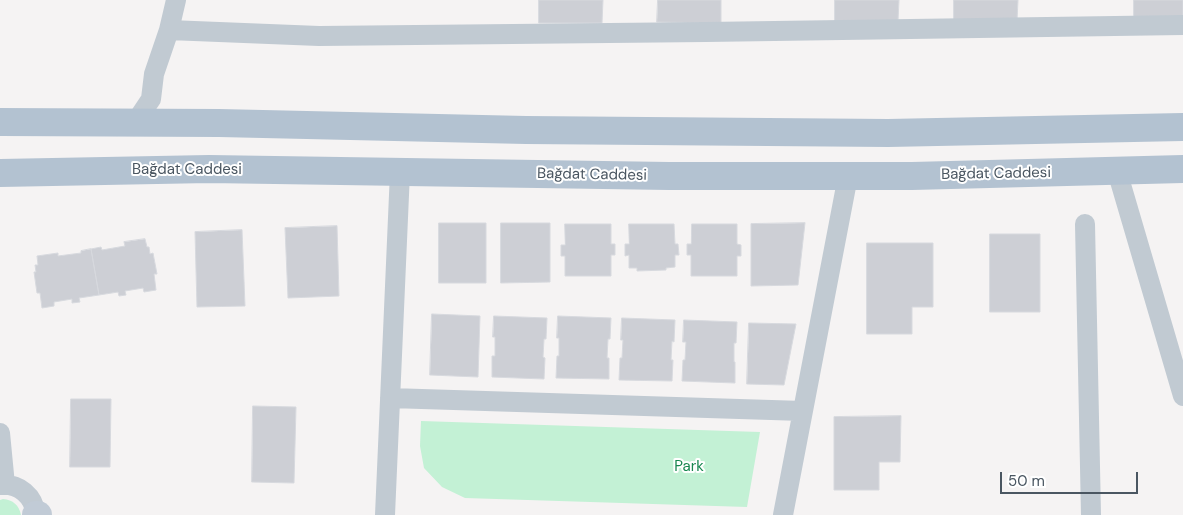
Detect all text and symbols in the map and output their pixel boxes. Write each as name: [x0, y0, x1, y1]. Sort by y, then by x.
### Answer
street label: Bağdat Caddesi: [132, 161, 242, 179]
street label: Bağdat Caddesi: [941, 164, 1051, 184]
street label: Bağdat Caddesi: [537, 165, 647, 185]
park label: Park: [674, 458, 704, 476]
scale bar: [1003, 462, 1140, 494]
text: 50 m: [1008, 471, 1045, 491]

